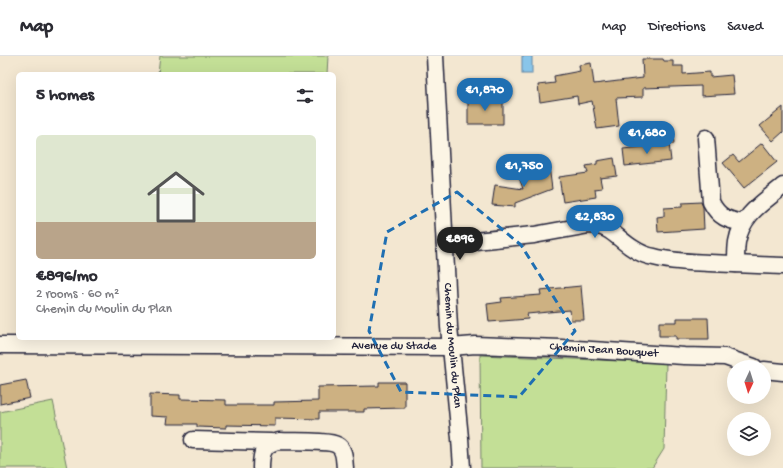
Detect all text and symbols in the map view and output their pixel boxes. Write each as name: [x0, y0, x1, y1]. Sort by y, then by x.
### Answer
text: Map: [20, 16, 53, 39]
text: Map: [602, 19, 626, 36]
text: Directions: [648, 19, 705, 36]
text: Saved: [727, 19, 763, 36]
pin: €1,870: [452, 78, 518, 112]
text: €1,870: [466, 83, 504, 98]
icon: filters: [294, 85, 316, 107]
text: 5 homes: [36, 86, 94, 106]
pin: €1,680: [614, 121, 680, 155]
text: €1,680: [628, 126, 666, 141]
pin: €1,750: [491, 154, 557, 188]
text: €1,750: [505, 159, 543, 174]
icon: home: [140, 161, 212, 233]
pin: €2,830: [562, 205, 628, 239]
text: €2,830: [575, 210, 615, 225]
pin: €896: [436, 227, 484, 261]
text: €896: [446, 232, 474, 247]
text: €896/mo: [36, 267, 98, 287]
street label: Chemin du Moulin du Plan: [440, 283, 464, 409]
text: 2 rooms · 60 m²: [36, 287, 119, 302]
text: Chemin du Moulin du Plan: [36, 302, 172, 317]
street label: Avenue du Stade: [352, 340, 437, 354]
street label: Chemin Jean Bouquet: [549, 341, 659, 361]
north arrow: [727, 360, 771, 404]
map controls: [727, 360, 771, 456]
button: layers: [727, 412, 771, 456]

